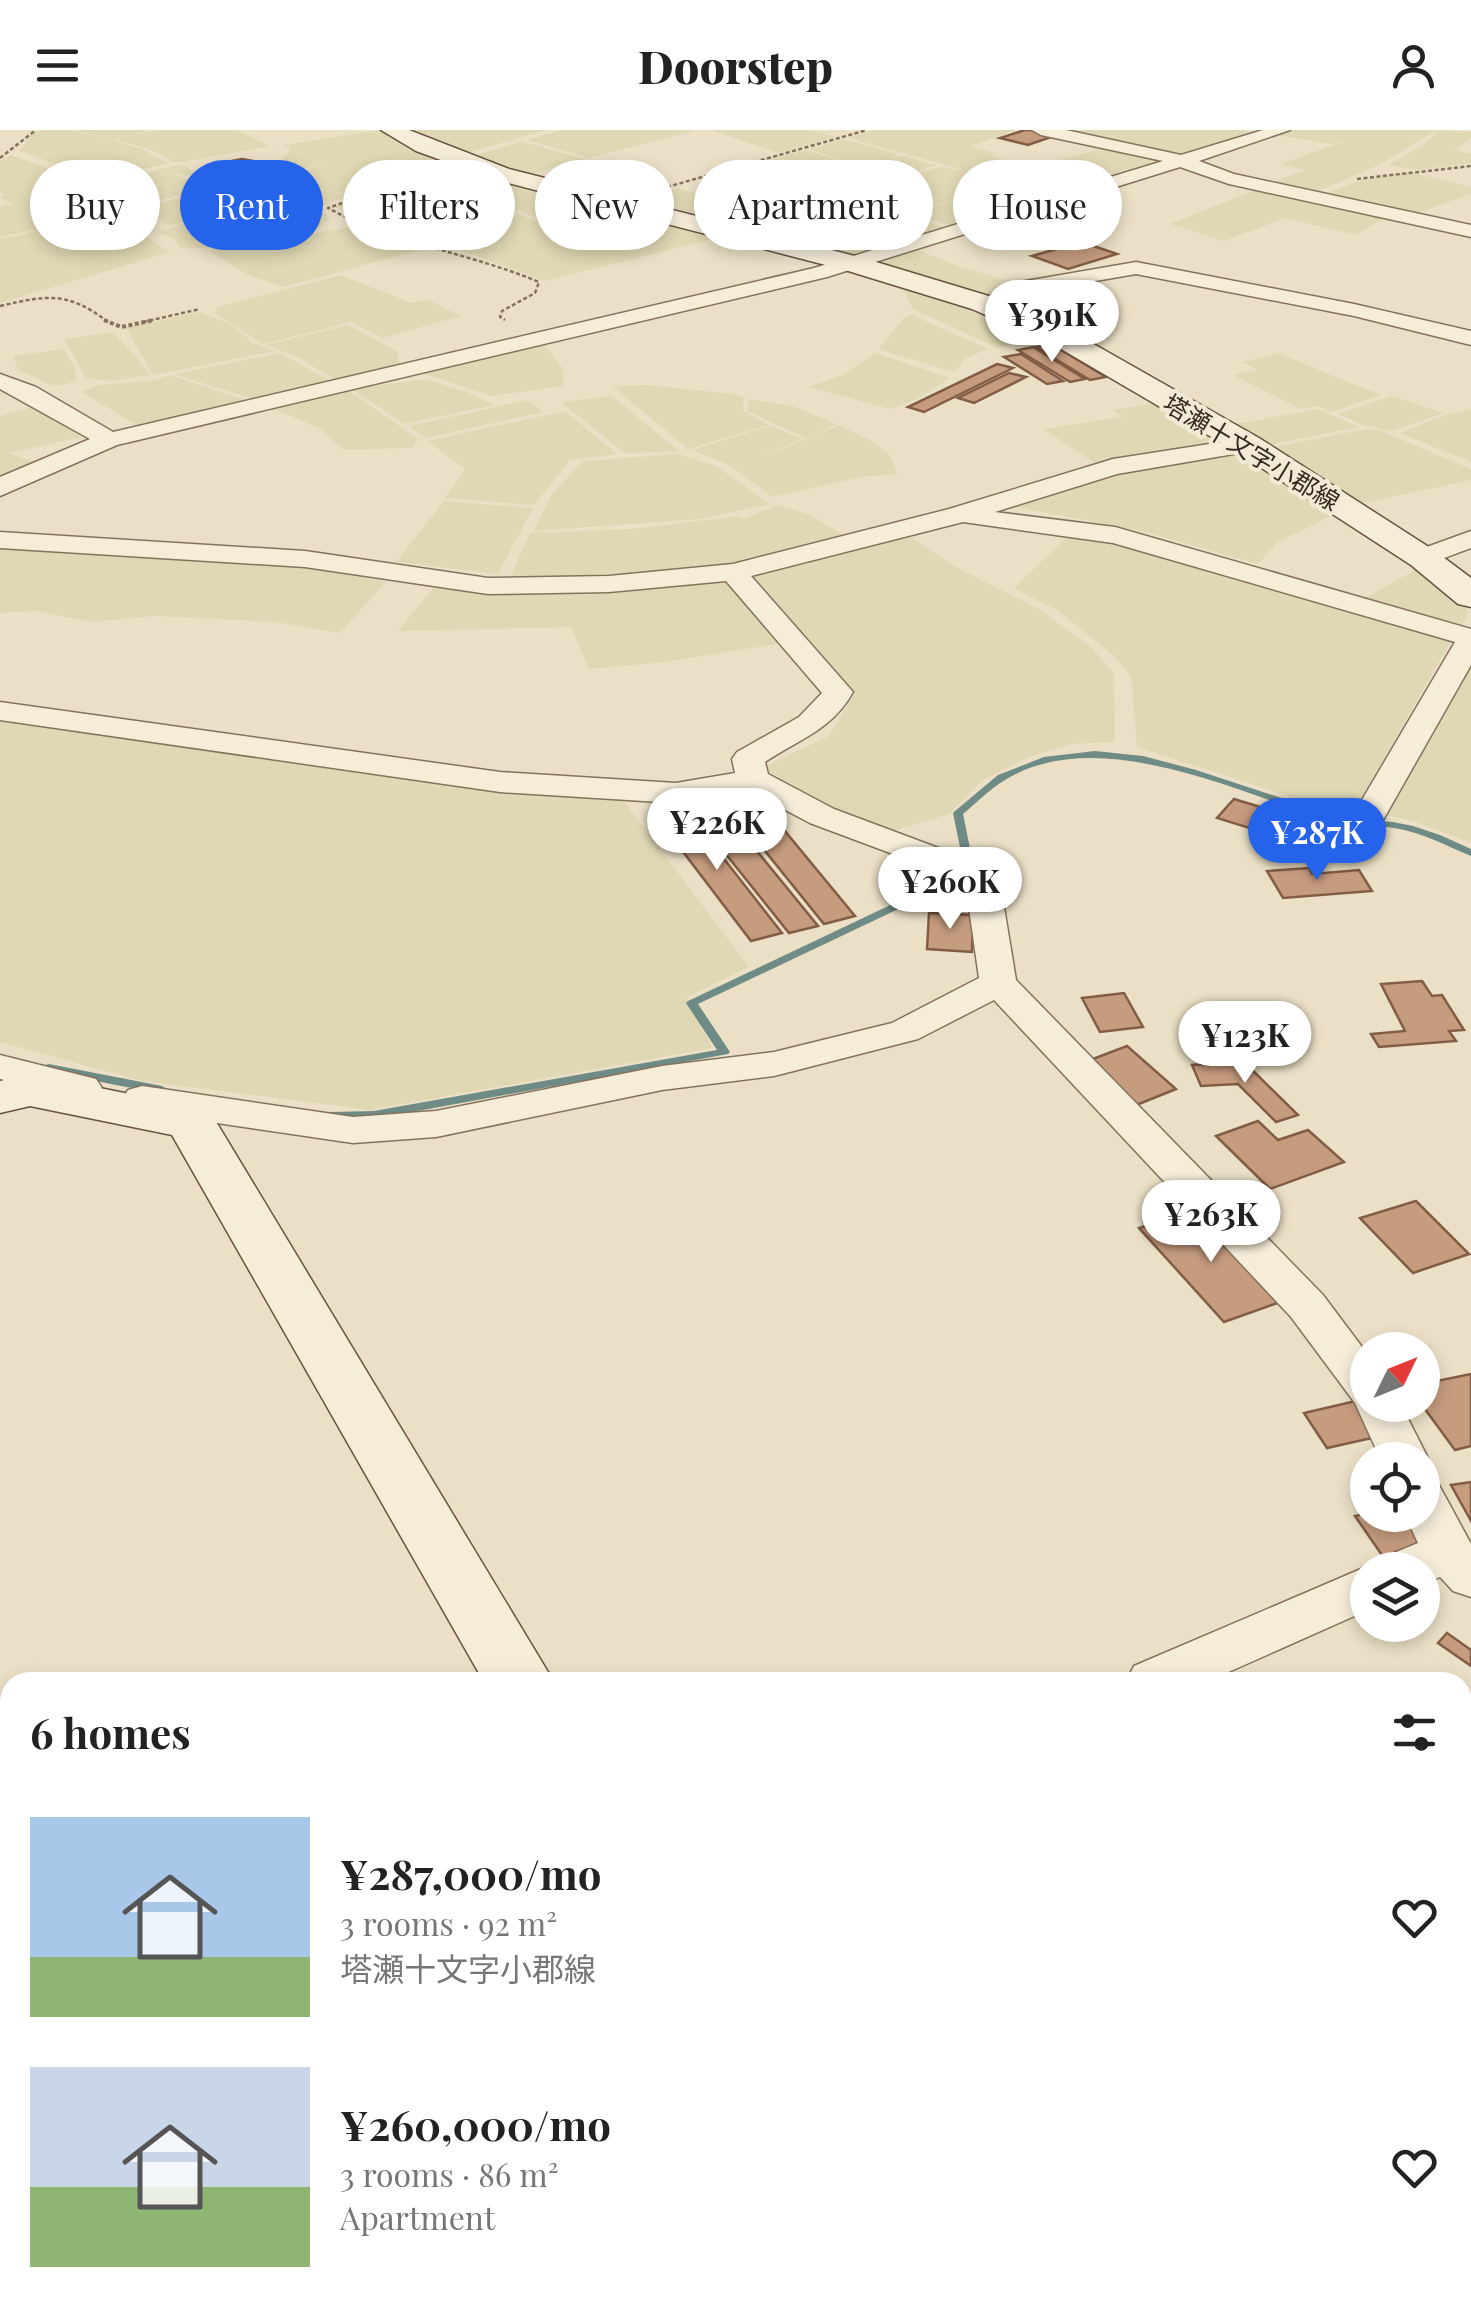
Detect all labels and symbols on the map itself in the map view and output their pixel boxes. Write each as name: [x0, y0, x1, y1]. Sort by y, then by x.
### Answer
pin: ¥391K: [982, 280, 1122, 365]
street label: 塔瀬十文字小郡線: [1158, 385, 1346, 517]
pin: ¥226K: [647, 788, 787, 873]
pin: ¥287K: [1247, 798, 1387, 883]
pin: ¥260K: [880, 847, 1020, 932]
pin: ¥123K: [1175, 1001, 1315, 1086]
pin: ¥263K: [1141, 1180, 1281, 1265]
north arrow: [1350, 1332, 1440, 1422]

